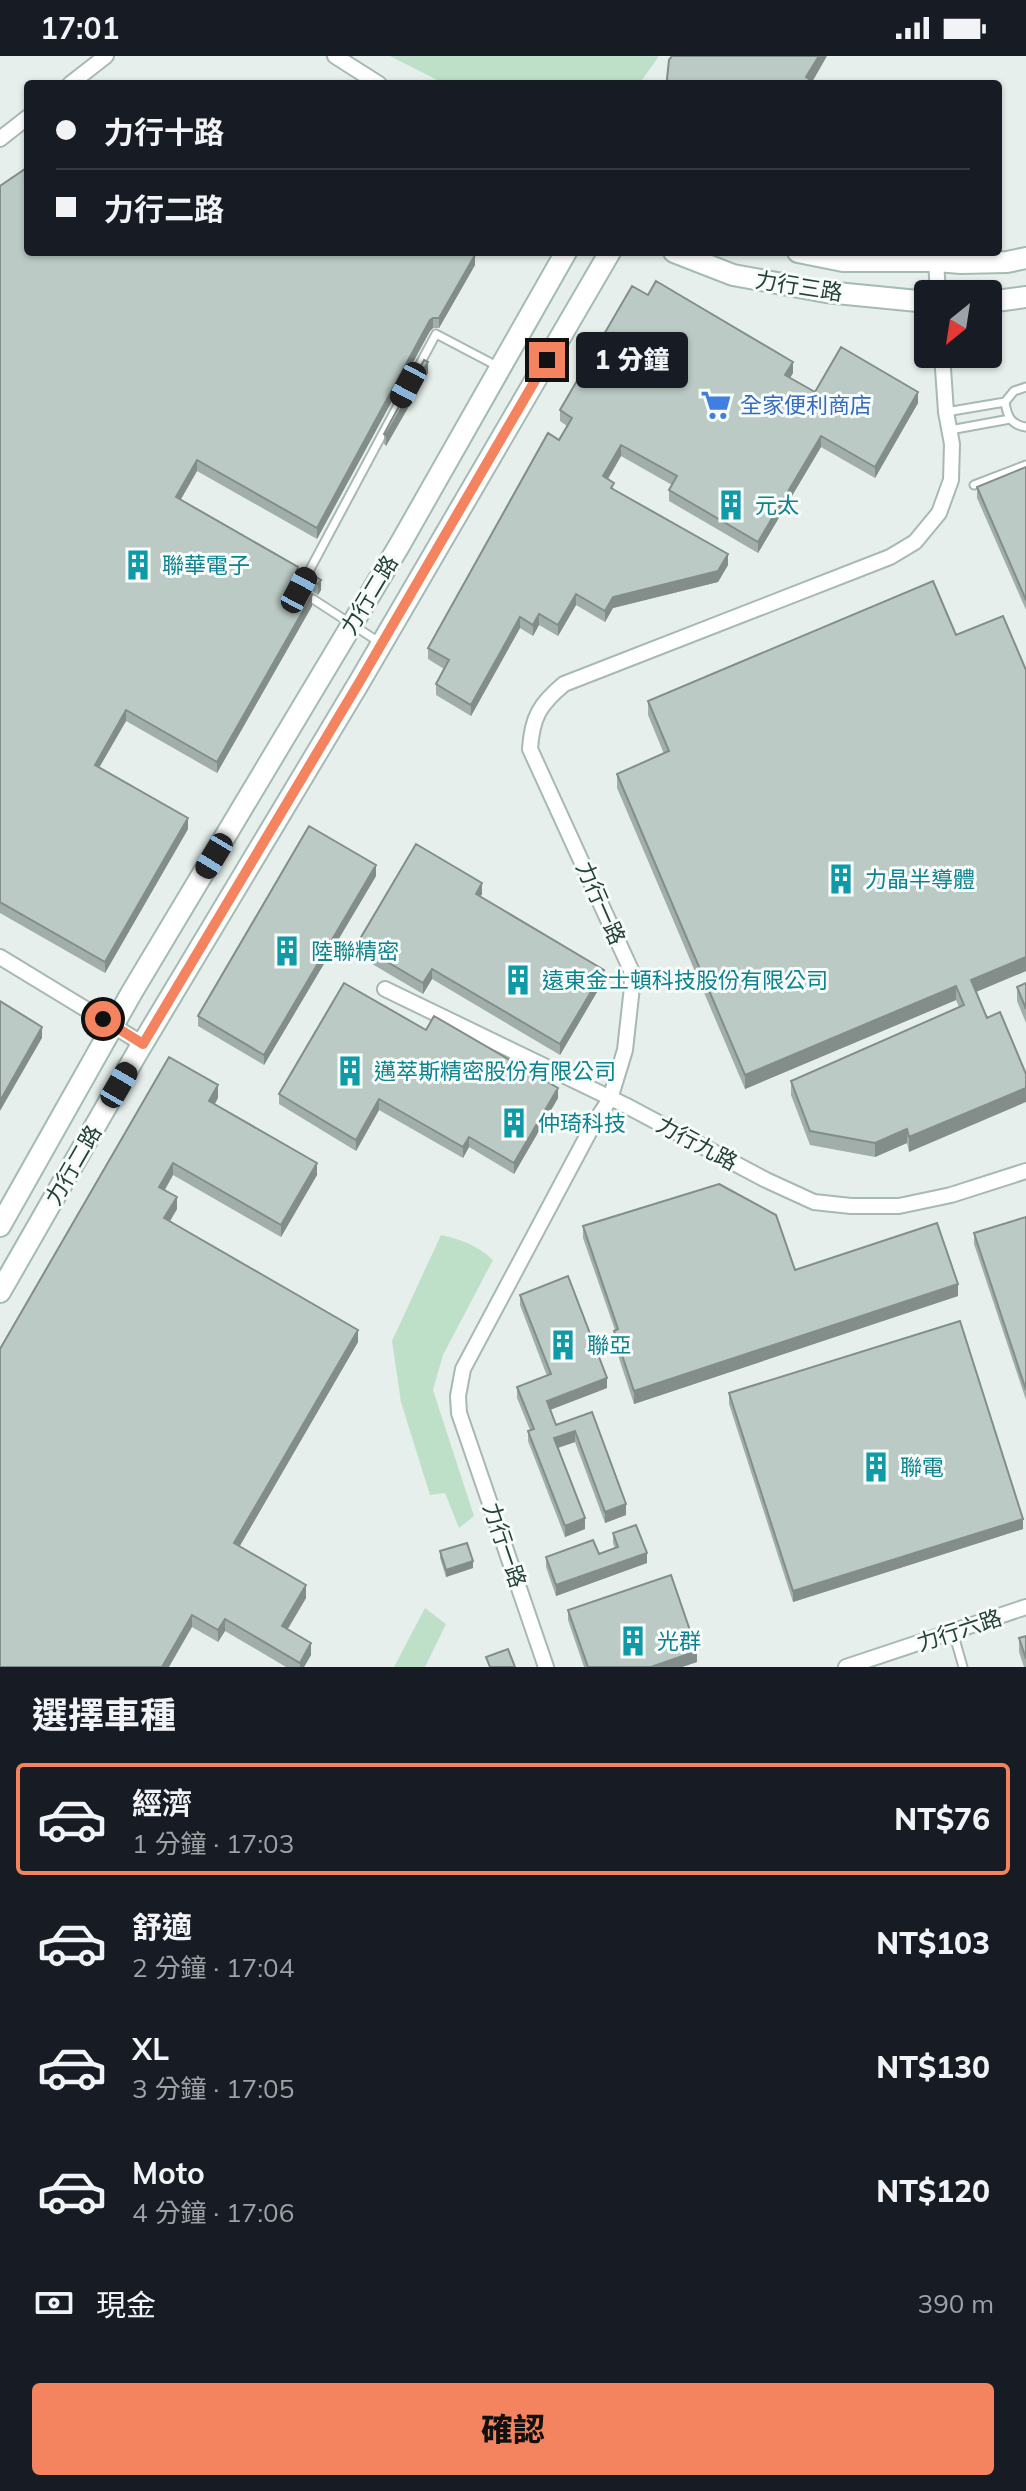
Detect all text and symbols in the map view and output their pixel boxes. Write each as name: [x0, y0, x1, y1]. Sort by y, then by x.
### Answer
text: 17:01: [40, 9, 119, 47]
text: 力行十路: [104, 113, 224, 151]
text: 力行二路: [104, 190, 224, 228]
street label: 力行三路: [753, 265, 845, 307]
north arrow: [914, 280, 1002, 368]
map controls: [914, 280, 1002, 368]
callout: 1 分鐘: [575, 332, 687, 388]
route end: [529, 342, 565, 378]
text: 1 分鐘: [595, 343, 669, 376]
car: [386, 358, 430, 412]
supermarket icon: 全家便利商店: [699, 388, 733, 422]
place label: 全家便利商店: [740, 391, 872, 419]
building icon: 元太: [714, 488, 748, 522]
place label: 元太: [755, 491, 799, 519]
building icon: 聯華電子: [121, 548, 155, 582]
street label: 力行二路: [334, 550, 404, 640]
place label: 聯華電子: [162, 551, 250, 579]
car: [277, 563, 321, 617]
car: [191, 829, 237, 883]
street label: 力行一路: [570, 857, 632, 949]
building icon: 力晶半導體: [824, 862, 858, 896]
place label: 力晶半導體: [865, 865, 975, 893]
building icon: 陸聯精密: [270, 934, 304, 968]
place label: 陸聯精密: [311, 937, 399, 965]
building icon: 遠東金士頓科技股份有限公司: [501, 963, 535, 997]
place label: 遠東金士頓科技股份有限公司: [542, 966, 828, 994]
route start: [85, 1001, 121, 1037]
building icon: 邁萃斯精密股份有限公司: [333, 1054, 367, 1088]
place label: 邁萃斯精密股份有限公司: [374, 1057, 616, 1085]
car: [97, 1058, 141, 1112]
building icon: 仲琦科技: [497, 1106, 531, 1140]
place label: 仲琦科技: [538, 1109, 626, 1137]
street label: 力行九路: [652, 1110, 742, 1176]
street label: 力行二路: [39, 1120, 107, 1210]
building icon: 聯亞: [546, 1328, 580, 1362]
place label: 聯亞: [587, 1331, 631, 1359]
building icon: 聯電: [859, 1450, 893, 1484]
place label: 聯電: [900, 1453, 944, 1481]
street label: 力行一路: [477, 1499, 533, 1591]
street label: 力行六路: [913, 1603, 1005, 1657]
building icon: 光群: [616, 1624, 650, 1658]
place label: 光群: [657, 1627, 701, 1655]
text: 選擇車種: [32, 1692, 176, 1737]
icon: car: [36, 1783, 108, 1855]
text: 經濟: [132, 1784, 192, 1822]
text: NT$76: [894, 1800, 990, 1838]
text: 1 分鐘 · 17:03: [132, 1827, 294, 1860]
icon: car: [36, 1907, 108, 1979]
text: 舒適: [132, 1908, 192, 1946]
text: NT$103: [876, 1924, 990, 1962]
text: 2 分鐘 · 17:04: [132, 1951, 294, 1984]
text: XL: [132, 2030, 169, 2068]
icon: car: [36, 2031, 108, 2103]
text: NT$130: [876, 2048, 990, 2086]
text: 3 分鐘 · 17:05: [132, 2072, 294, 2105]
text: Moto: [132, 2154, 205, 2192]
icon: car: [36, 2155, 108, 2227]
text: NT$120: [876, 2172, 990, 2210]
text: 4 分鐘 · 17:06: [132, 2196, 294, 2229]
icon: cash: [32, 2281, 76, 2325]
text: 現金: [96, 2286, 156, 2324]
text: 390 m: [918, 2287, 994, 2320]
button: 確認: [32, 2383, 994, 2475]

